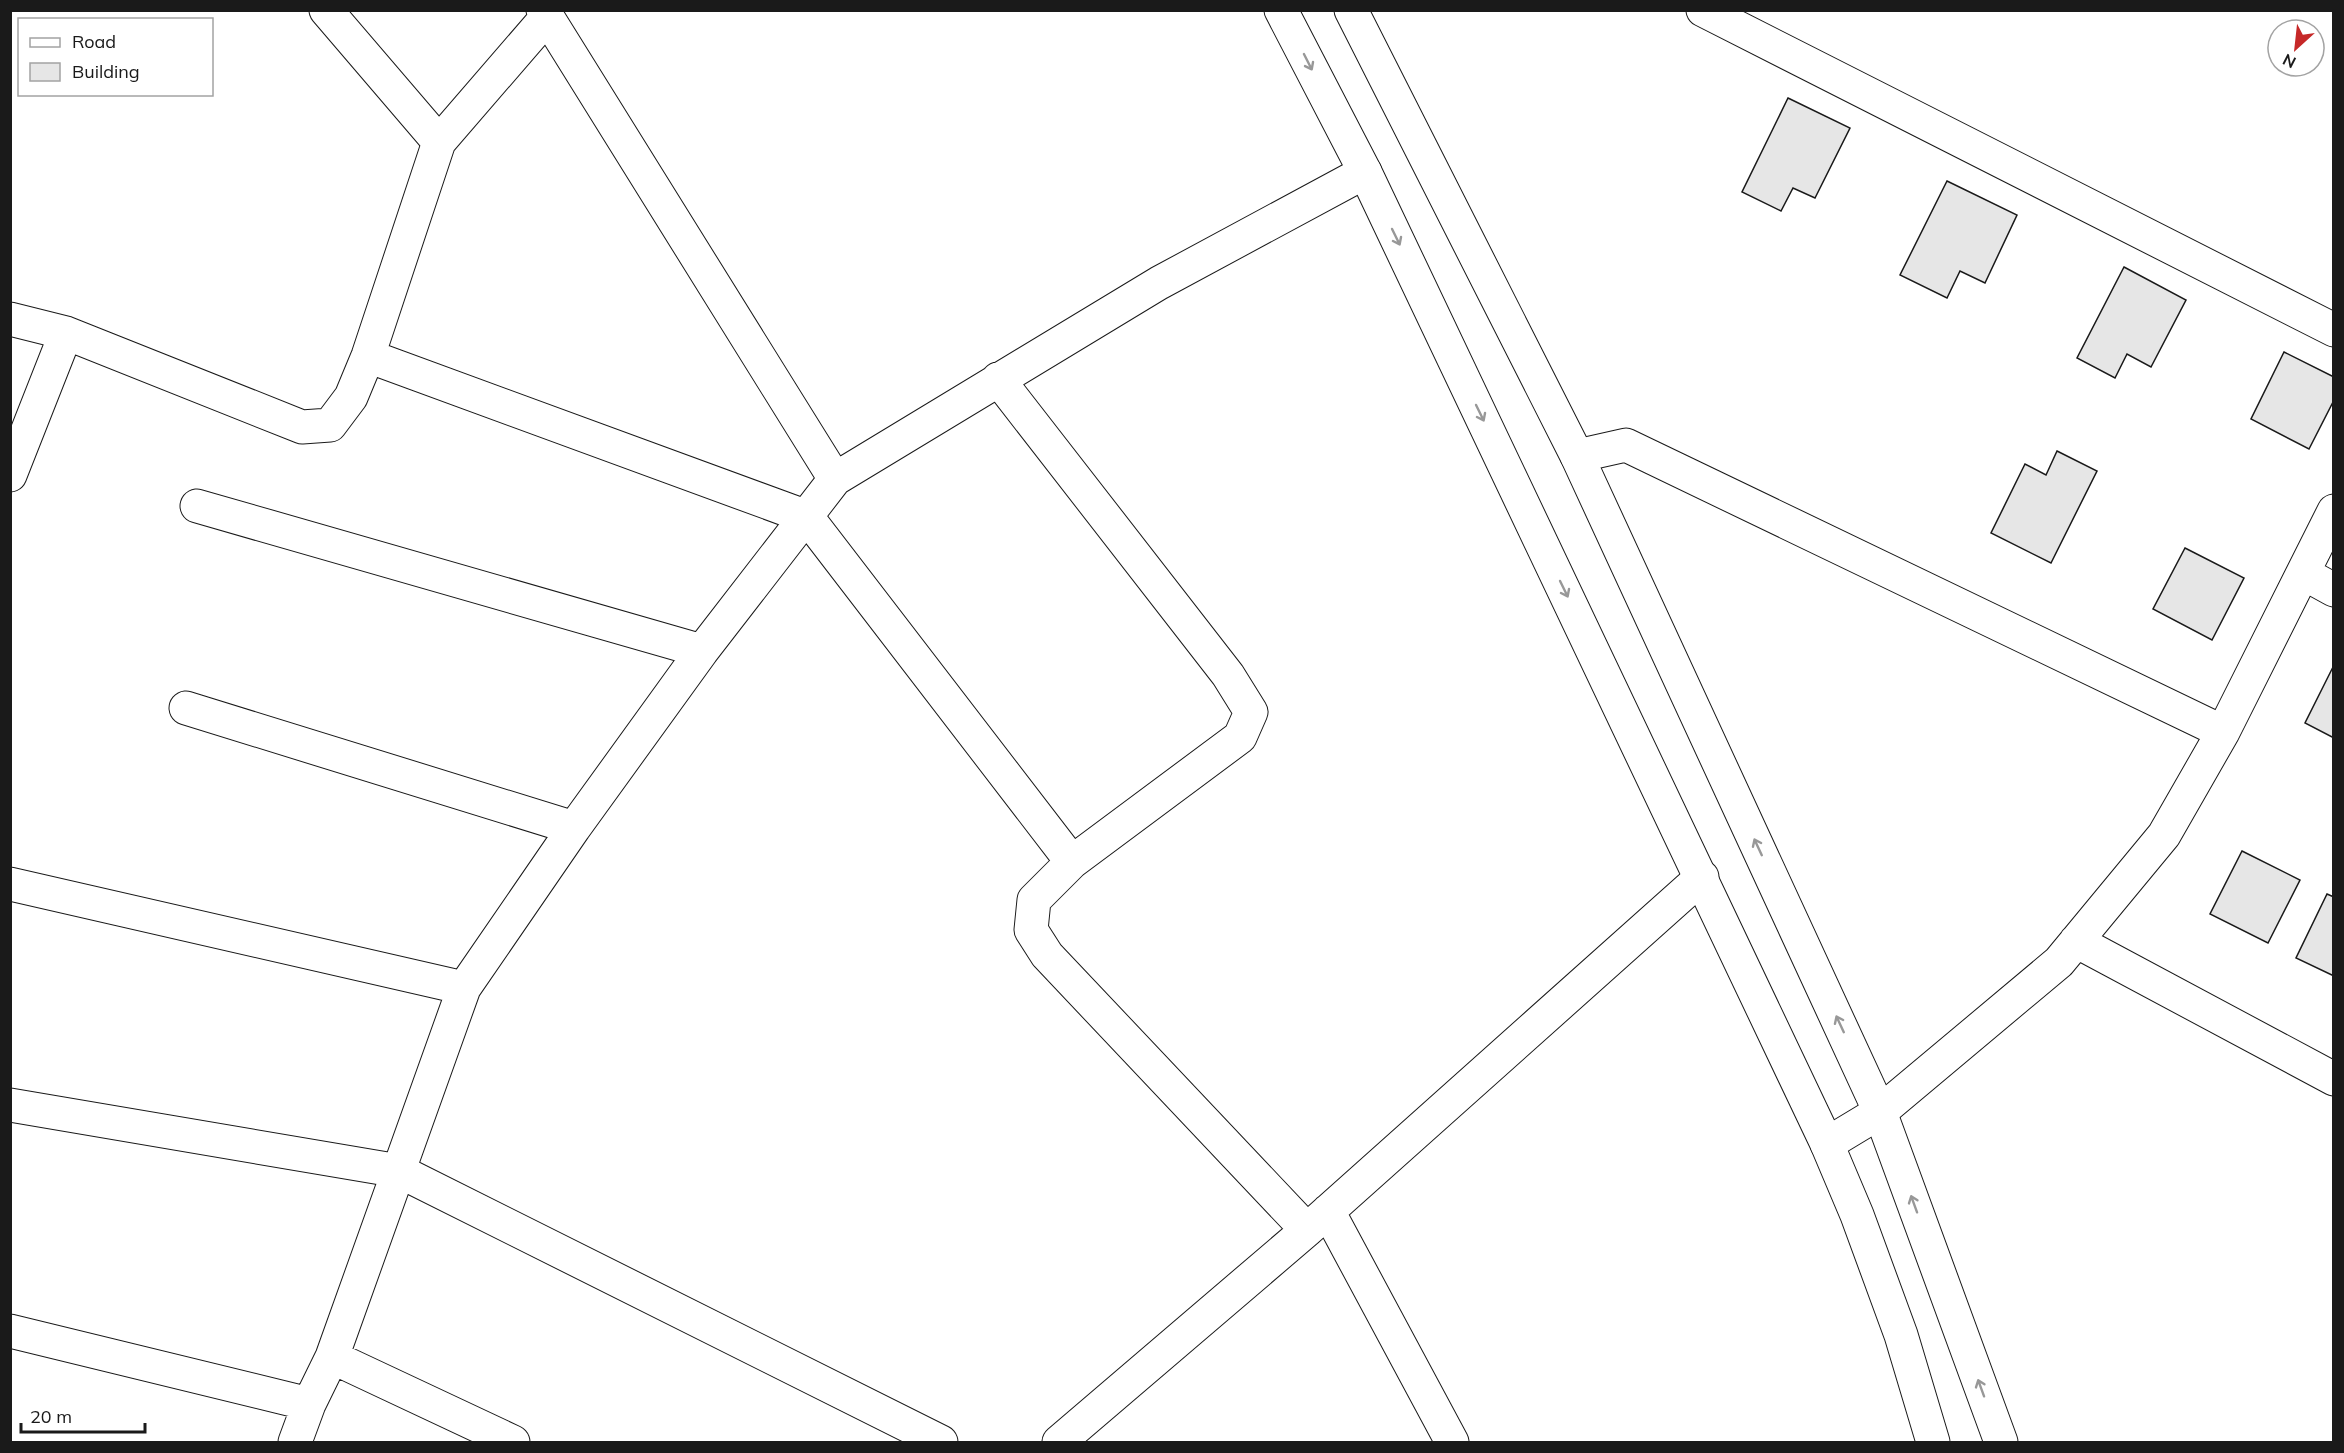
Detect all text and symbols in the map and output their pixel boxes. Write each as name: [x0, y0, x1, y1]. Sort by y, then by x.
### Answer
legend: [18, 18, 213, 96]
north arrow: [2266, 18, 2326, 78]
text: Road: [72, 30, 116, 53]
text: N: [2279, 50, 2299, 73]
one-way arrow: [1303, 53, 1314, 71]
text: Building: [72, 60, 140, 83]
one-way arrow: [1390, 227, 1402, 245]
one-way arrow: [1474, 403, 1486, 421]
one-way arrow: [1558, 579, 1570, 597]
one-way arrow: [1751, 839, 1763, 857]
one-way arrow: [1833, 1016, 1845, 1034]
one-way arrow: [1907, 1196, 1918, 1214]
one-way arrow: [1975, 1379, 1986, 1397]
scale bar: [21, 1396, 146, 1434]
text: 20 m: [30, 1405, 72, 1428]

